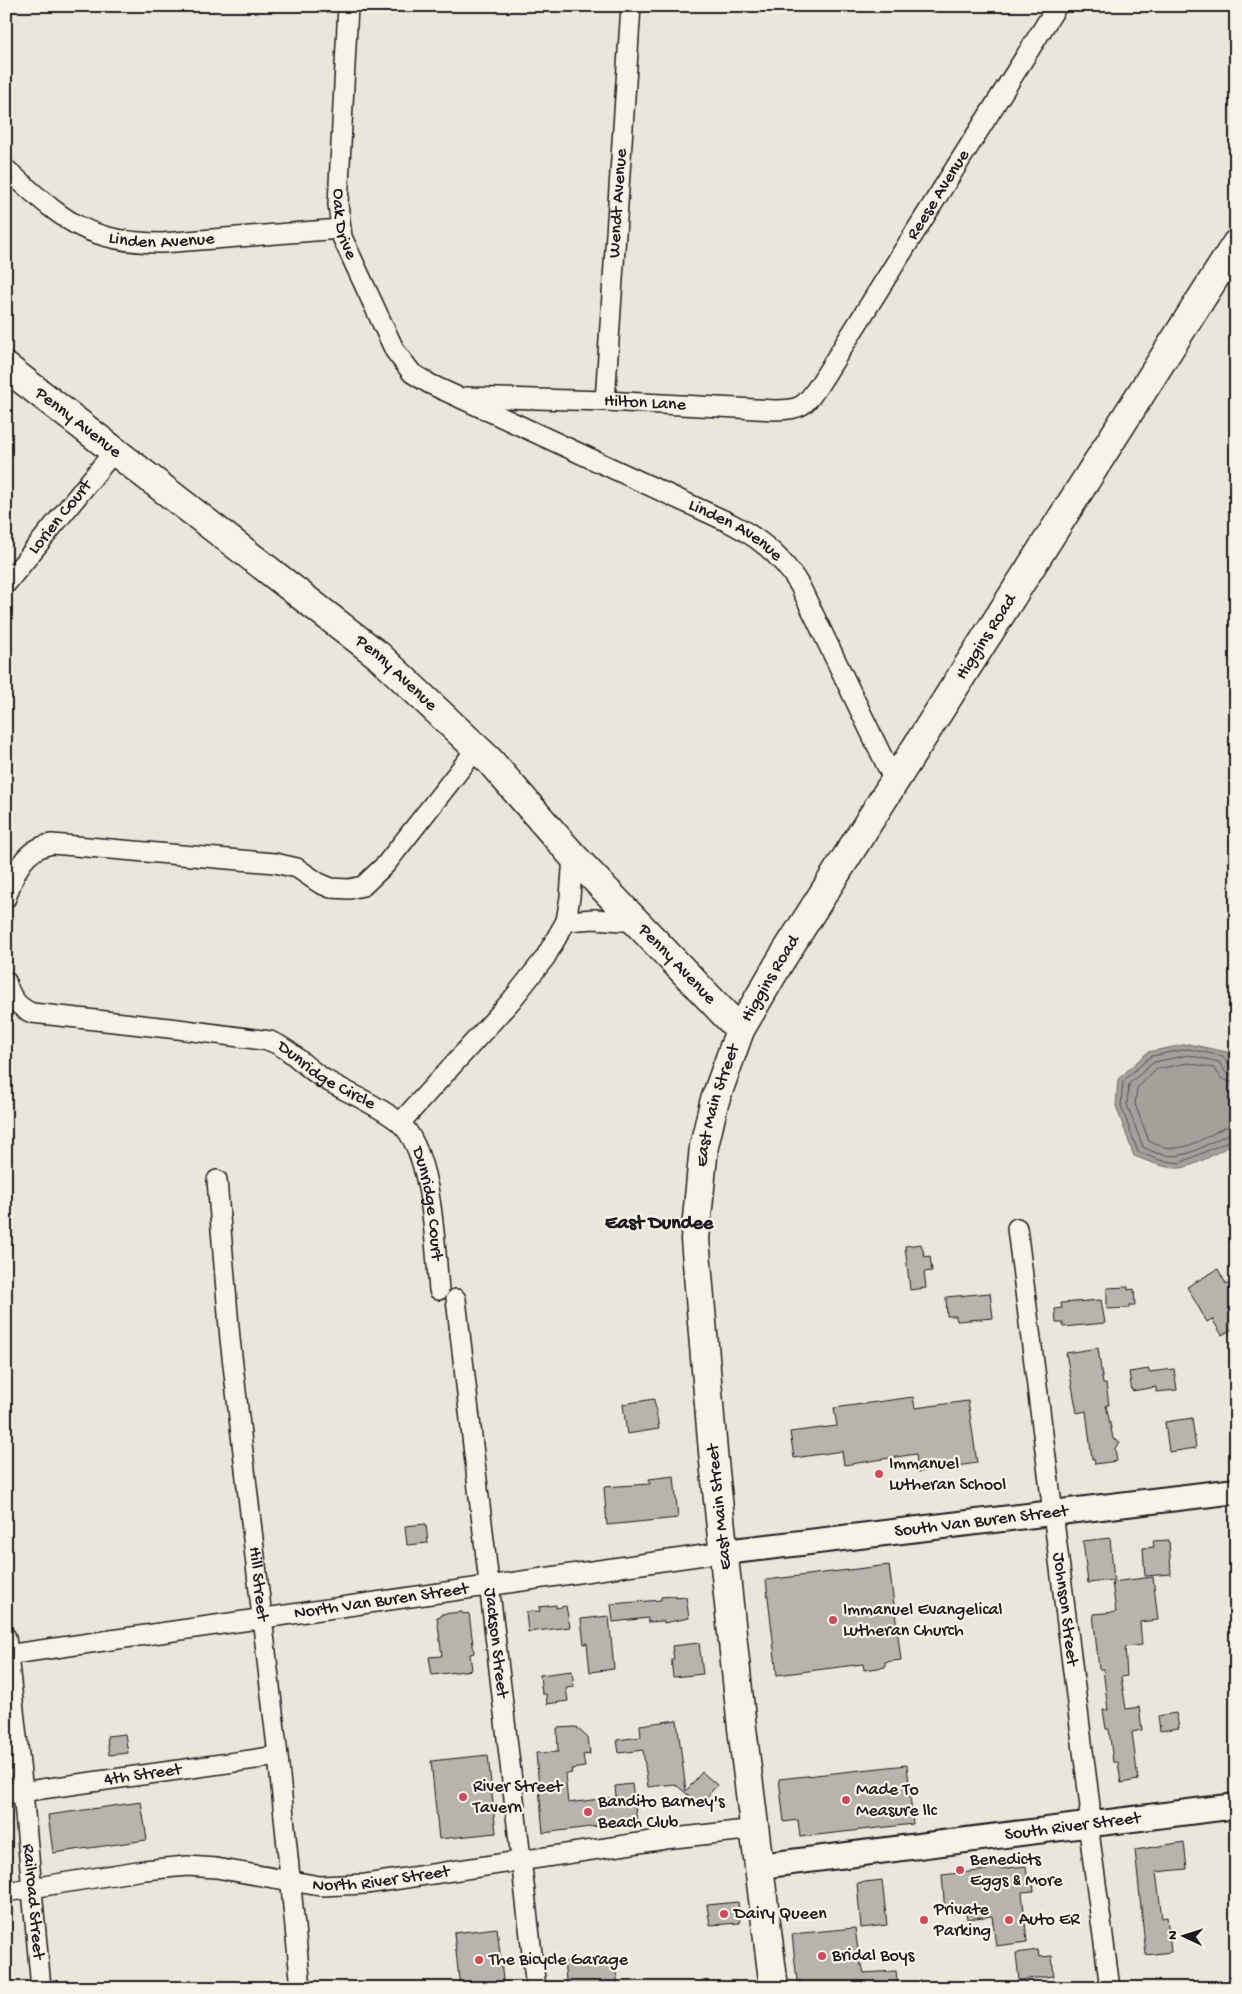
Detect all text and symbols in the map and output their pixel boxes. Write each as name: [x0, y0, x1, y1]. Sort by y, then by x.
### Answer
street label: Reese Avenue: [902, 145, 975, 244]
street label: Wendt Avenue: [604, 147, 632, 259]
street label: Oak Drive: [327, 188, 362, 264]
street label: Linden Avenue: [107, 227, 216, 254]
street label: Penny Avenue: [30, 382, 126, 463]
street label: Hilton Lane: [603, 390, 687, 416]
street label: Lorien Court: [24, 475, 98, 559]
street label: Linden Avenue: [685, 495, 787, 566]
street label: Higgins Road: [951, 589, 1022, 684]
street label: Penny Avenue: [350, 630, 442, 716]
street label: Penny Avenue: [633, 919, 721, 1010]
street label: Higgins Road: [736, 930, 805, 1026]
street label: Dunridge Circle: [273, 1036, 380, 1115]
street label: East Main Street: [692, 1040, 745, 1168]
street label: Dunridge Court: [406, 1143, 447, 1263]
district label: East Dundee: [605, 1213, 714, 1236]
street label: East Main Street: [703, 1441, 737, 1571]
place label: Immanuel Lutheran School: [889, 1454, 1006, 1496]
marker: Immanuel Lutheran School: [873, 1468, 885, 1480]
street label: South Van Buren Street: [893, 1500, 1071, 1542]
street label: Hill Street: [243, 1546, 273, 1624]
street label: Johnson Street: [1048, 1551, 1083, 1668]
street label: North Van Buren Street: [293, 1578, 471, 1624]
street label: Jackson Street: [479, 1587, 513, 1700]
place label: Immanuel Evangelical Lutheran Church: [843, 1600, 1003, 1642]
marker: Immanuel Evangelical Lutheran Church: [827, 1614, 839, 1626]
street label: 4th Street: [103, 1759, 184, 1791]
place label: River Street Tavern: [472, 1777, 564, 1819]
place label: Made To Measure llc: [856, 1780, 938, 1822]
marker: River Street Tavern: [457, 1791, 469, 1803]
place label: Bandito Barney's Beach Club: [597, 1792, 726, 1834]
marker: Made To Measure llc: [840, 1794, 852, 1806]
marker: Bandito Barney's Beach Club: [582, 1806, 594, 1818]
street label: South River Street: [1003, 1807, 1143, 1846]
street label: Railroad Street: [17, 1843, 49, 1962]
place label: Benedicts Eggs & More: [969, 1850, 1063, 1892]
street label: North River Street: [311, 1861, 453, 1897]
marker: Benedicts Eggs & More: [954, 1864, 966, 1876]
place label: Private Parking: [933, 1900, 991, 1942]
place label: Dairy Queen: [733, 1904, 827, 1925]
marker: Dairy Queen: [718, 1908, 730, 1920]
place label: Auto ER: [1019, 1910, 1080, 1931]
north arrow: [1160, 1912, 1210, 1962]
marker: Private Parking: [918, 1914, 930, 1926]
marker: Auto ER: [1003, 1914, 1015, 1926]
text: N: [1165, 1930, 1182, 1940]
place label: Bridal Boys: [831, 1946, 916, 1967]
place label: The Bicycle Garage: [488, 1950, 629, 1971]
marker: Bridal Boys: [816, 1950, 828, 1962]
marker: The Bicycle Garage: [473, 1954, 485, 1966]

